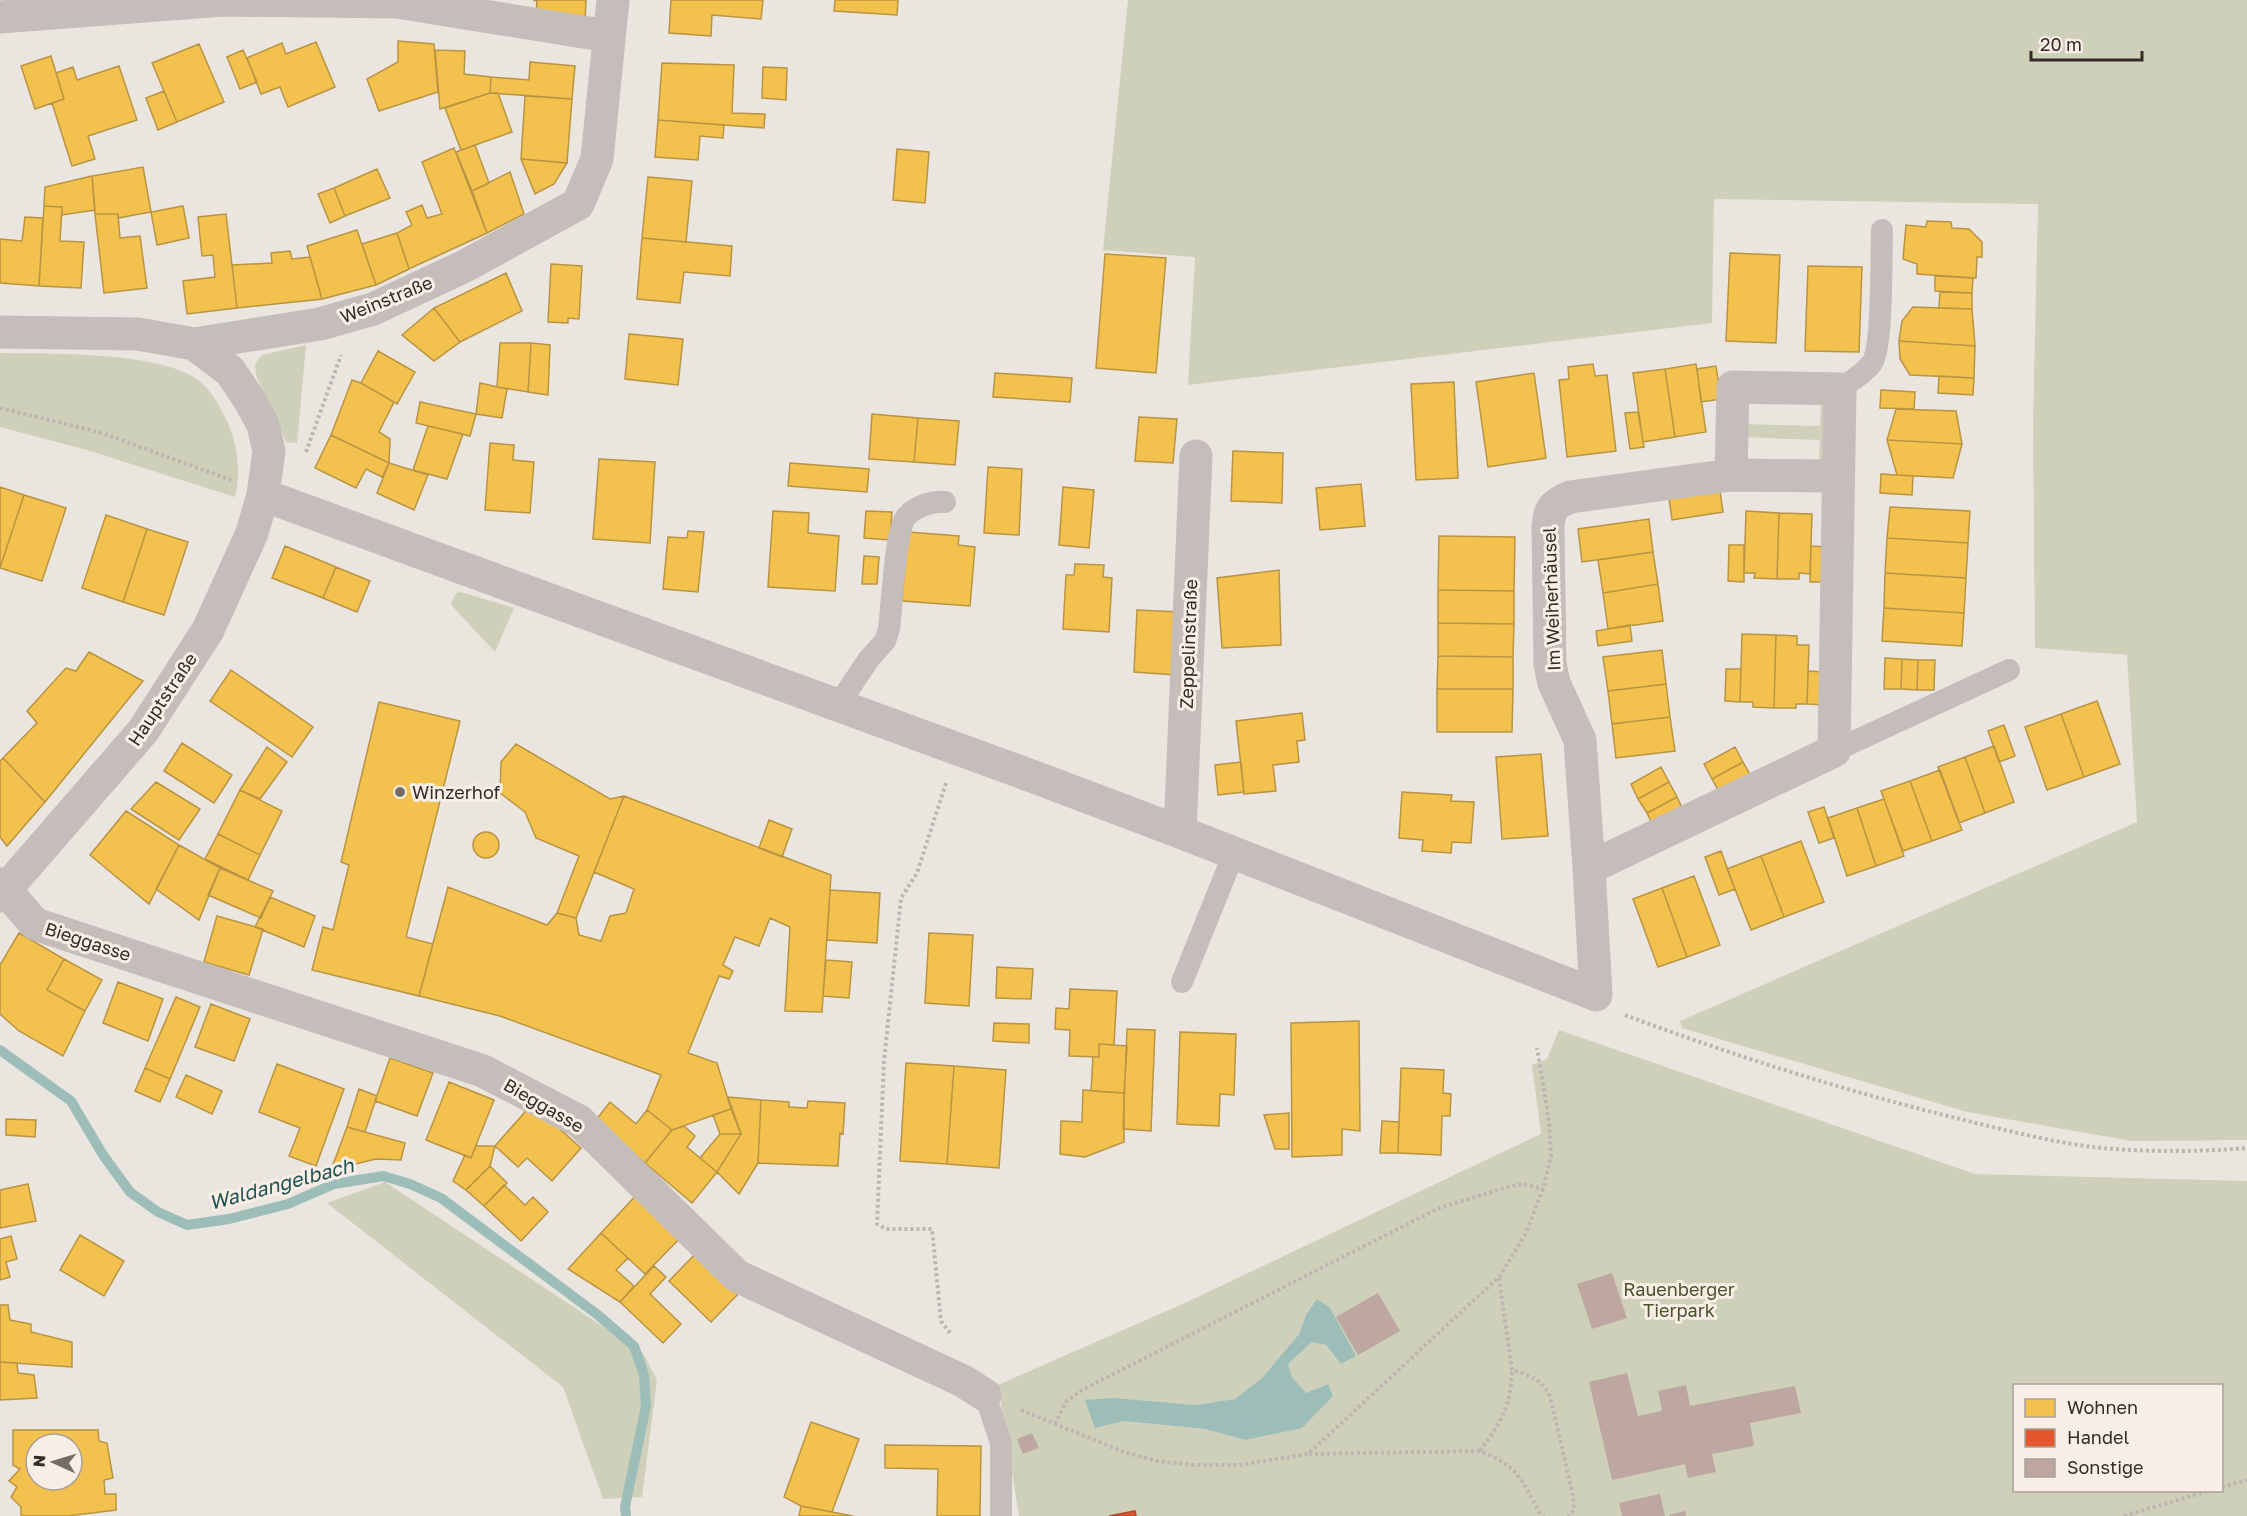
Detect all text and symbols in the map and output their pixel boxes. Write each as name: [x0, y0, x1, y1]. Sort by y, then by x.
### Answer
scale bar: [2031, 24, 2142, 62]
text: 20 m: [2040, 33, 2082, 55]
street label: Weinstraße: [337, 271, 435, 327]
street label: Im Weiherhäusel: [1537, 526, 1565, 671]
street label: Zeppelinstraße: [1175, 579, 1201, 709]
street label: Hauptstraße: [123, 648, 201, 750]
place label: Winzerhof: [412, 781, 501, 803]
marker: Winzerhof: [393, 785, 407, 799]
street label: Bieggasse: [42, 917, 134, 965]
street label: Bieggasse: [500, 1073, 588, 1137]
water label: Waldangelbach: [206, 1152, 357, 1215]
park label: Rauenberger Tierpark: [1623, 1278, 1735, 1321]
legend: [2013, 1384, 2223, 1492]
text: Wohnen: [2067, 1396, 2138, 1418]
text: Handel: [2067, 1426, 2129, 1448]
north arrow: [24, 1432, 84, 1492]
text: N: [29, 1454, 49, 1468]
text: Sonstige: [2067, 1456, 2143, 1478]

